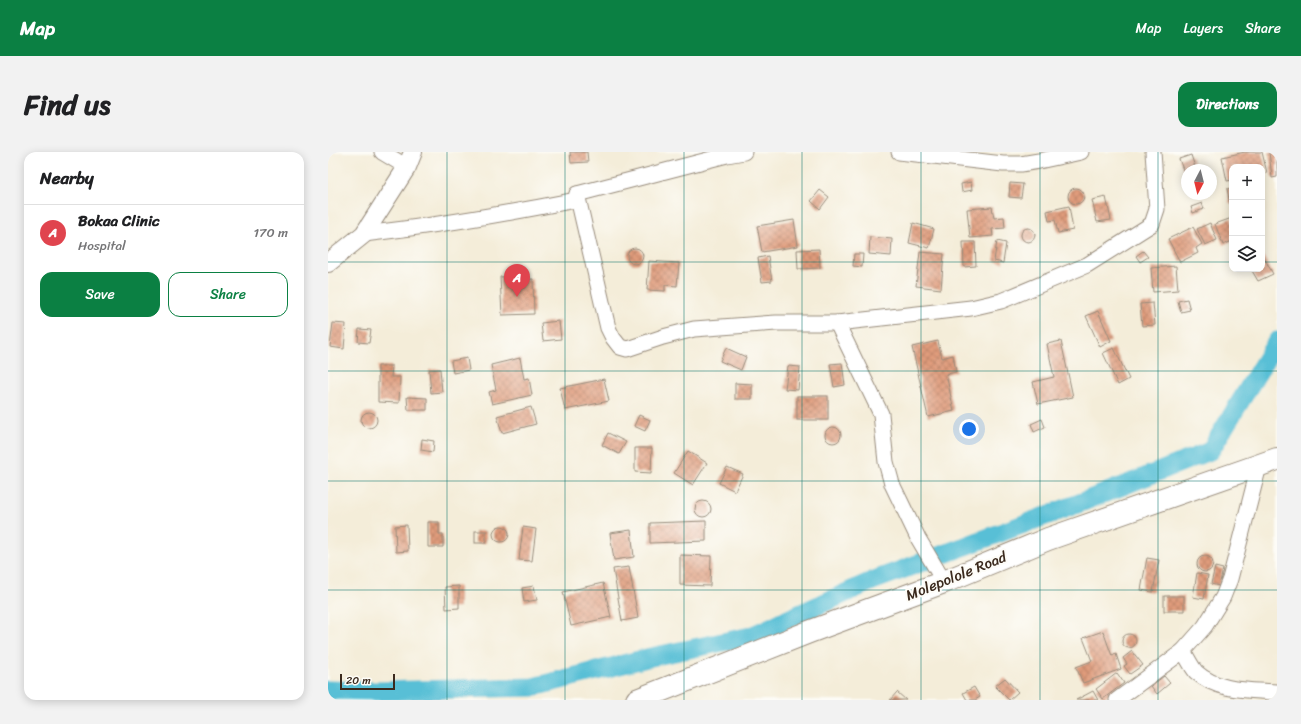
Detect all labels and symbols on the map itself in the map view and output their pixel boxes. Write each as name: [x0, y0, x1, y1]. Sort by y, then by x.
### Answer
north arrow: [1181, 164, 1217, 200]
pin: A: [504, 264, 530, 297]
your location: [959, 419, 979, 439]
street label: Molepolole Road: [902, 544, 1011, 608]
scale bar: [340, 672, 395, 691]

